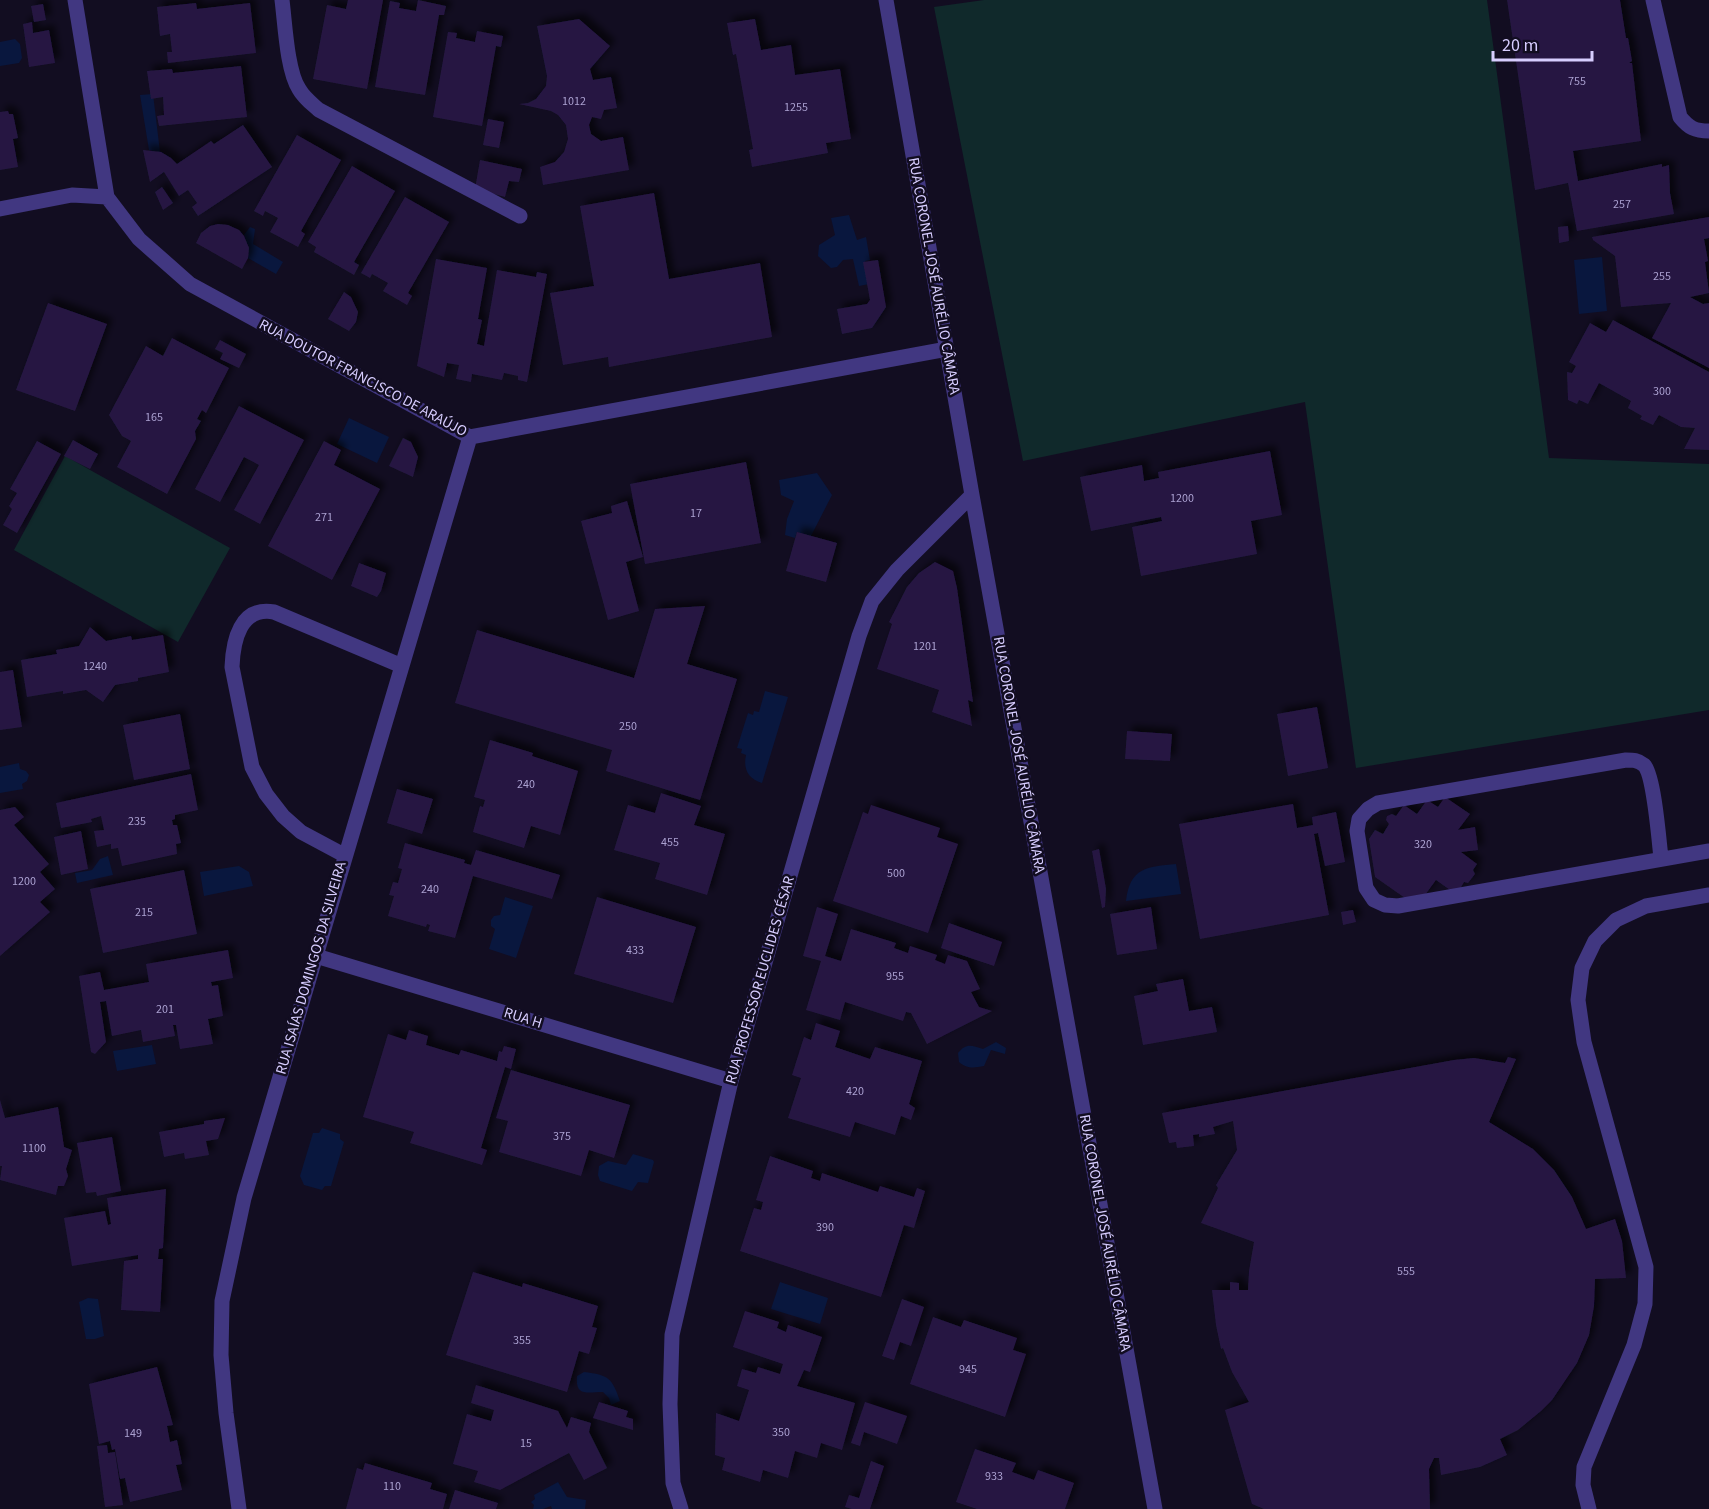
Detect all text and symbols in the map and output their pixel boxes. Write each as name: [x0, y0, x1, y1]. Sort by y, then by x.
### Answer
scale bar: [1493, 24, 1592, 62]
text: 20 m: [1502, 33, 1538, 58]
house number: 755: [1568, 73, 1586, 90]
house number: 1012: [562, 93, 586, 110]
house number: 1255: [784, 99, 808, 116]
street label: RUA CORONEL JOSÉ AURÉLIO CÂMARA: [903, 156, 965, 397]
house number: 257: [1613, 196, 1631, 213]
house number: 255: [1653, 268, 1671, 285]
street label: RUA DOUTOR FRANCISCO DE ARAÚJO: [255, 314, 471, 442]
house number: 300: [1653, 383, 1671, 400]
house number: 165: [145, 409, 163, 426]
house number: 1200: [1170, 490, 1194, 507]
house number: 17: [690, 505, 702, 522]
house number: 271: [315, 509, 333, 526]
street label: RUA CORONEL JOSÉ AURÉLIO CÂMARA: [988, 635, 1050, 876]
house number: 1201: [913, 638, 937, 655]
house number: 1240: [83, 658, 107, 675]
house number: 250: [619, 718, 637, 735]
house number: 240: [517, 776, 535, 793]
house number: 235: [128, 813, 146, 830]
house number: 455: [661, 834, 679, 851]
house number: 320: [1414, 836, 1432, 853]
street label: RUA ISAÍAS DOMINGOS DA SILVEIRA: [270, 858, 352, 1077]
house number: 500: [887, 865, 905, 882]
house number: 1200: [12, 873, 36, 890]
street label: RUA PROFESSOR EUCLIDES CÉSAR: [720, 873, 800, 1086]
house number: 240: [421, 881, 439, 898]
house number: 215: [135, 904, 153, 921]
house number: 433: [626, 942, 644, 959]
house number: 955: [886, 968, 904, 985]
house number: 201: [156, 1001, 174, 1018]
street label: RUA H: [501, 1002, 545, 1034]
house number: 420: [846, 1083, 864, 1100]
street label: RUA CORONEL JOSÉ AURÉLIO CÂMARA: [1074, 1113, 1136, 1354]
house number: 375: [553, 1128, 571, 1145]
house number: 1100: [22, 1140, 46, 1157]
house number: 390: [816, 1219, 834, 1236]
house number: 555: [1397, 1263, 1415, 1280]
house number: 355: [513, 1332, 531, 1349]
house number: 945: [959, 1361, 977, 1378]
house number: 350: [772, 1424, 790, 1441]
house number: 149: [124, 1425, 142, 1442]
house number: 15: [520, 1435, 532, 1452]
house number: 933: [985, 1468, 1003, 1485]
house number: 110: [383, 1478, 401, 1495]

